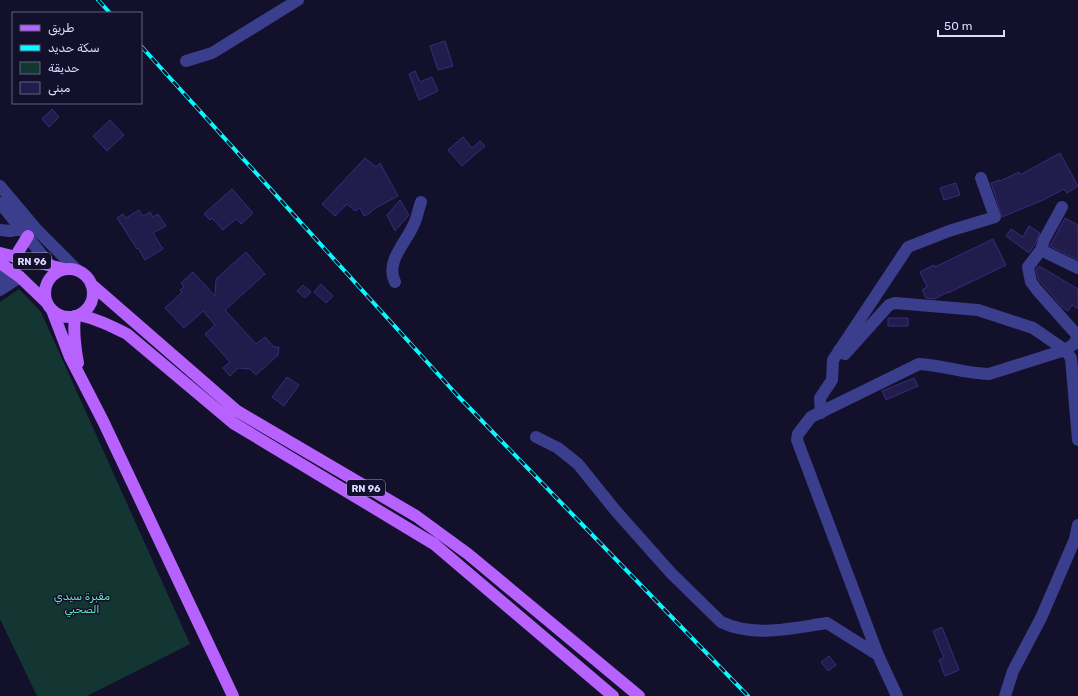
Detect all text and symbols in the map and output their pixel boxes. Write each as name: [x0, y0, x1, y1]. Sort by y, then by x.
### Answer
legend: [12, 12, 142, 104]
scale bar: [938, 12, 1004, 38]
text: 50 m: [944, 19, 972, 33]
text: طريق: [48, 21, 74, 36]
text: سكة حديد: [48, 41, 100, 55]
text: حديقة: [48, 61, 80, 75]
text: مبنى: [48, 81, 71, 96]
road number: RN 96: [13, 253, 51, 269]
road number: RN 96: [347, 480, 385, 496]
park label: مقبرة سيدي الصحبي: [54, 590, 110, 618]

